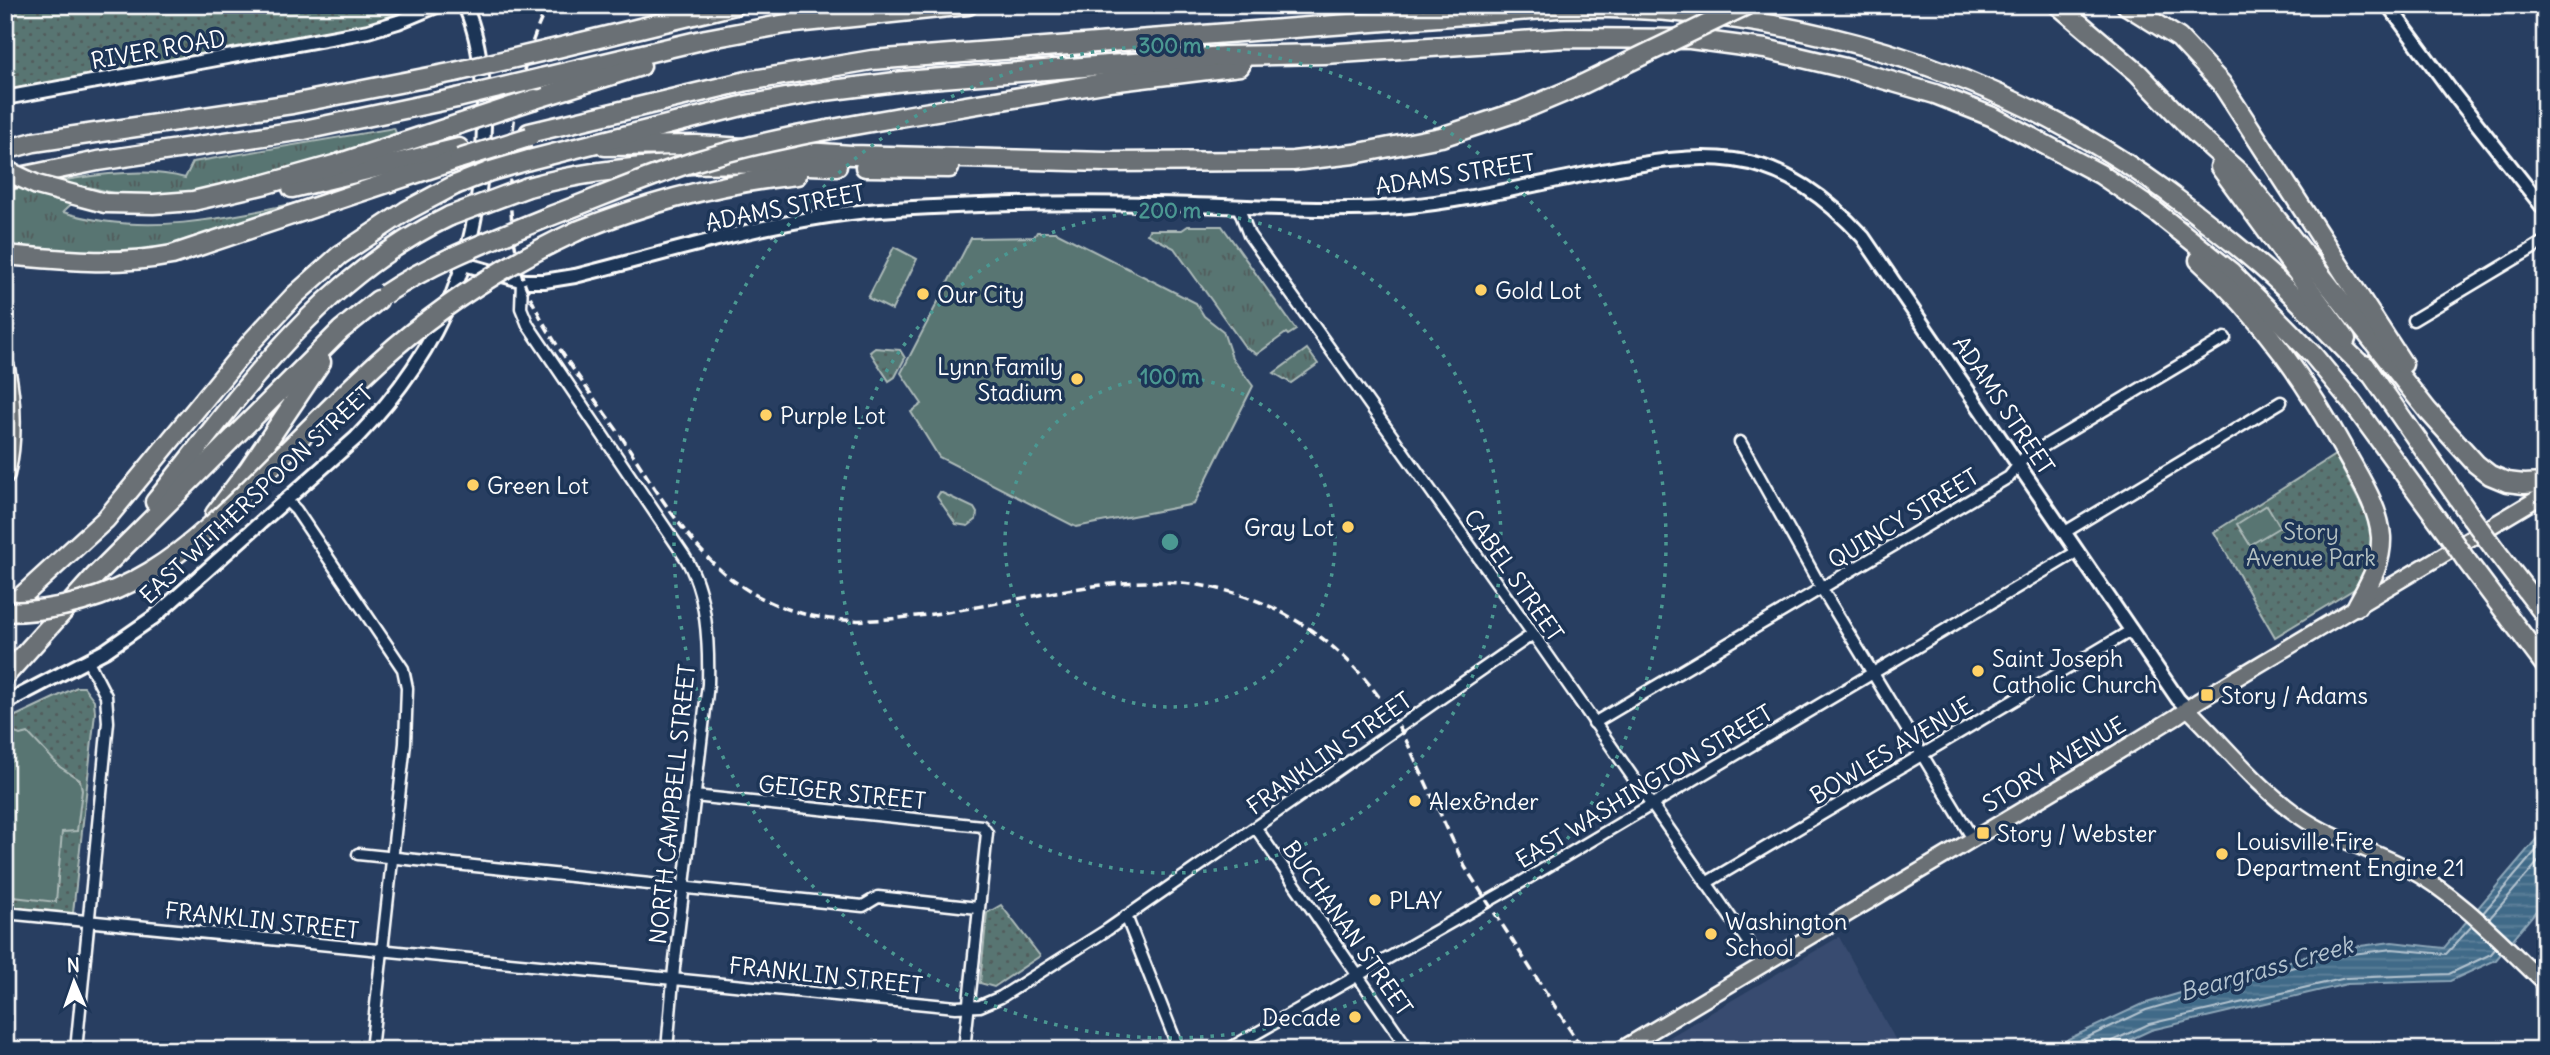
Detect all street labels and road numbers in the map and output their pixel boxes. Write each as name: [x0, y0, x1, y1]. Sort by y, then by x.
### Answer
street label: RIVER ROAD: [88, 23, 228, 75]
street label: ADAMS STREET: [1373, 147, 1537, 201]
street label: ADAMS STREET: [703, 177, 867, 237]
street label: ADAMS STREET: [1947, 330, 2061, 480]
street label: EAST WITHERSPOON STREET: [133, 378, 379, 610]
street label: QUINCY STREET: [1822, 462, 1984, 574]
street label: CABEL STREET: [1458, 503, 1570, 647]
street label: NORTH CAMPBELL STREET: [643, 662, 701, 946]
street label: FRANKLIN STREET: [1241, 685, 1417, 821]
street label: BOWLES AVENUE: [1804, 690, 1978, 810]
street label: EAST WASHINGTON STREET: [1510, 698, 1778, 874]
street label: STORY AVENUE: [1977, 710, 2131, 818]
street label: GEIGER STREET: [757, 769, 927, 815]
street label: BUCHANAN STREET: [1277, 835, 1419, 1021]
street label: FRANKLIN STREET: [164, 895, 360, 945]
street label: FRANKLIN STREET: [728, 950, 924, 1000]

